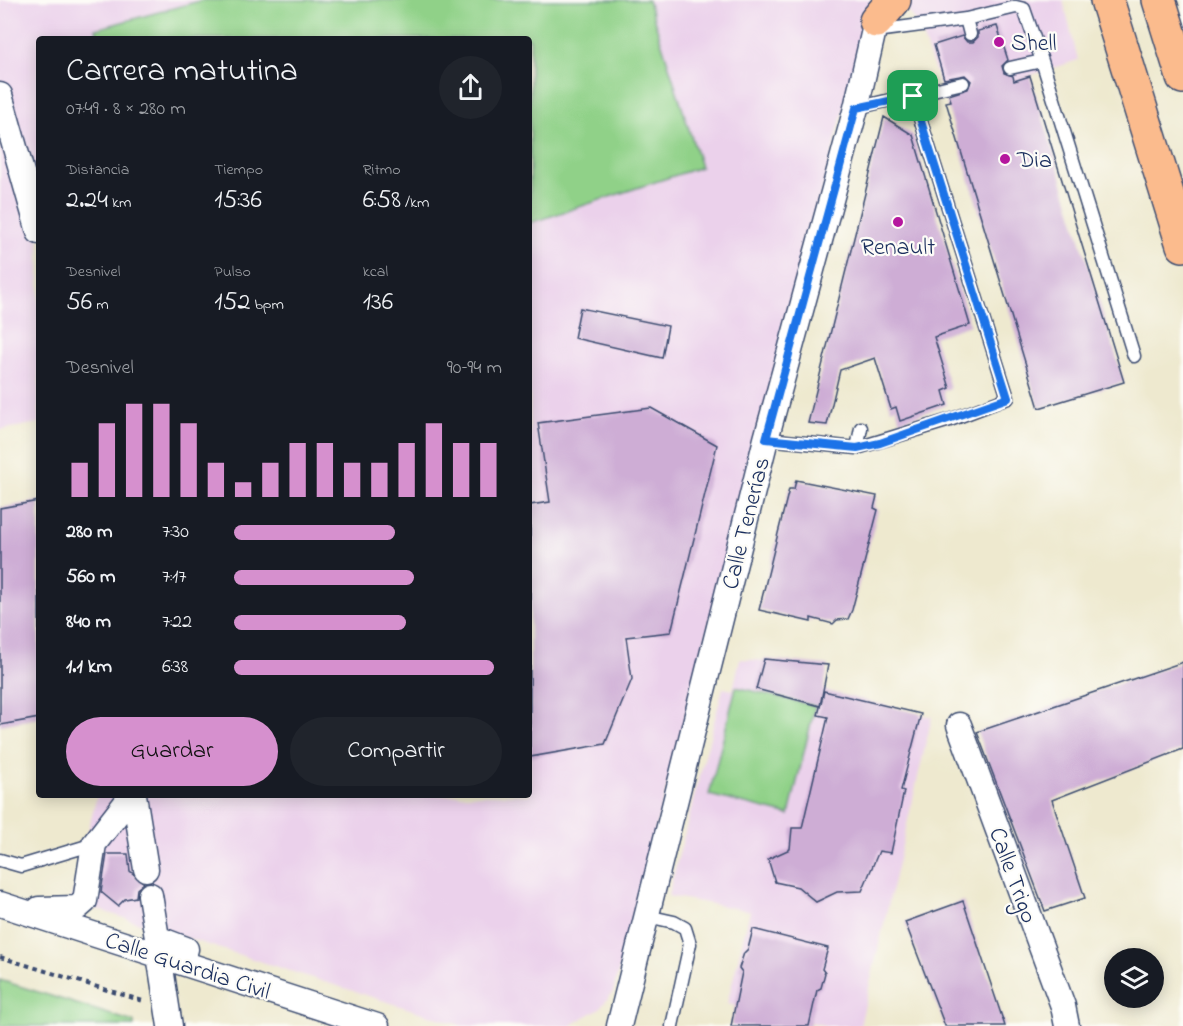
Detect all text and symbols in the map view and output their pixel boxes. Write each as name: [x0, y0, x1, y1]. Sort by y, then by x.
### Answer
place label: Shell: [1011, 27, 1057, 62]
marker: Shell: [992, 35, 1006, 49]
text: Carrera matutina: [66, 48, 298, 96]
button: share: [439, 56, 502, 119]
pin: [887, 70, 938, 121]
icon: arrive: [896, 79, 929, 112]
text: 07:49 · 8 × 280 m: [66, 95, 186, 124]
place label: Dia: [1016, 144, 1052, 179]
marker: Dia: [998, 152, 1012, 166]
text: Distancia: [66, 158, 129, 182]
text: Tiempo: [214, 158, 263, 182]
text: Ritmo: [363, 158, 401, 182]
text: 2.24: [66, 182, 108, 220]
text: 15:36: [214, 182, 262, 220]
text: 6:58: [363, 182, 401, 220]
text: km: [108, 191, 131, 215]
text: /km: [401, 191, 429, 215]
marker: Renault: [891, 215, 905, 229]
place label: Renault: [861, 231, 935, 266]
text: Desnivel: [66, 260, 120, 284]
text: Pulso: [214, 260, 251, 284]
text: kcal: [363, 260, 388, 284]
text: 56: [66, 284, 92, 322]
text: 152: [214, 284, 250, 322]
text: 136: [363, 284, 393, 322]
text: m: [92, 293, 109, 317]
text: bpm: [250, 293, 284, 317]
text: Desnivel: [66, 354, 134, 383]
text: 90–94 m: [447, 354, 502, 383]
street label: Calle Tenerías: [714, 454, 781, 593]
text: 280 m: [66, 518, 113, 547]
text: 7:30: [162, 518, 189, 547]
text: 560 m: [66, 563, 115, 592]
text: 7:17: [162, 563, 187, 592]
text: 840 m: [66, 608, 111, 637]
text: 7:22: [162, 608, 192, 637]
text: 1.1 km: [66, 653, 112, 682]
text: 6:38: [162, 653, 188, 682]
button: Guardar: [66, 717, 278, 786]
button: Compartir: [290, 717, 502, 786]
street label: Calle Trigo: [978, 823, 1045, 929]
street label: Calle Guardia Civil: [100, 924, 274, 1011]
map controls: [1104, 948, 1164, 1008]
button: layers: [1104, 948, 1164, 1008]

